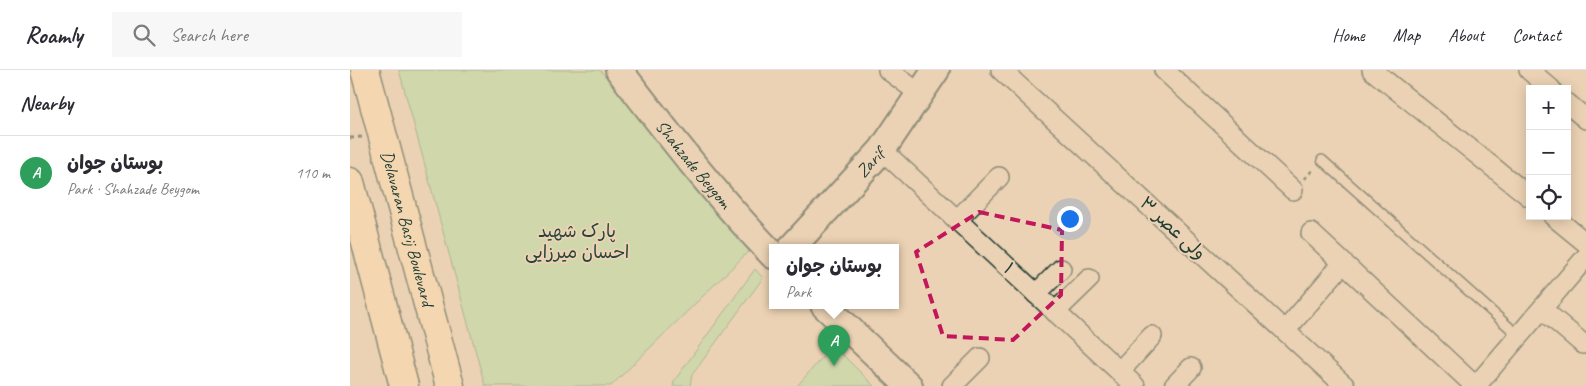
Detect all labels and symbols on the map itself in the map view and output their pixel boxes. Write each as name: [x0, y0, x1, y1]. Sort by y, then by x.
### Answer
street label: Shahzade Beygom: [651, 115, 737, 214]
street label: Zarif: [851, 141, 892, 182]
street label: Delavaran Basij Boulevard: [376, 148, 440, 311]
street label: ولی عصر ۳: [1135, 192, 1211, 264]
your location: [1057, 206, 1083, 232]
park label: پارک شهید احسان میرزایی: [525, 220, 629, 263]
street label: ۱: [999, 258, 1019, 278]
pin: A: [818, 325, 850, 366]

